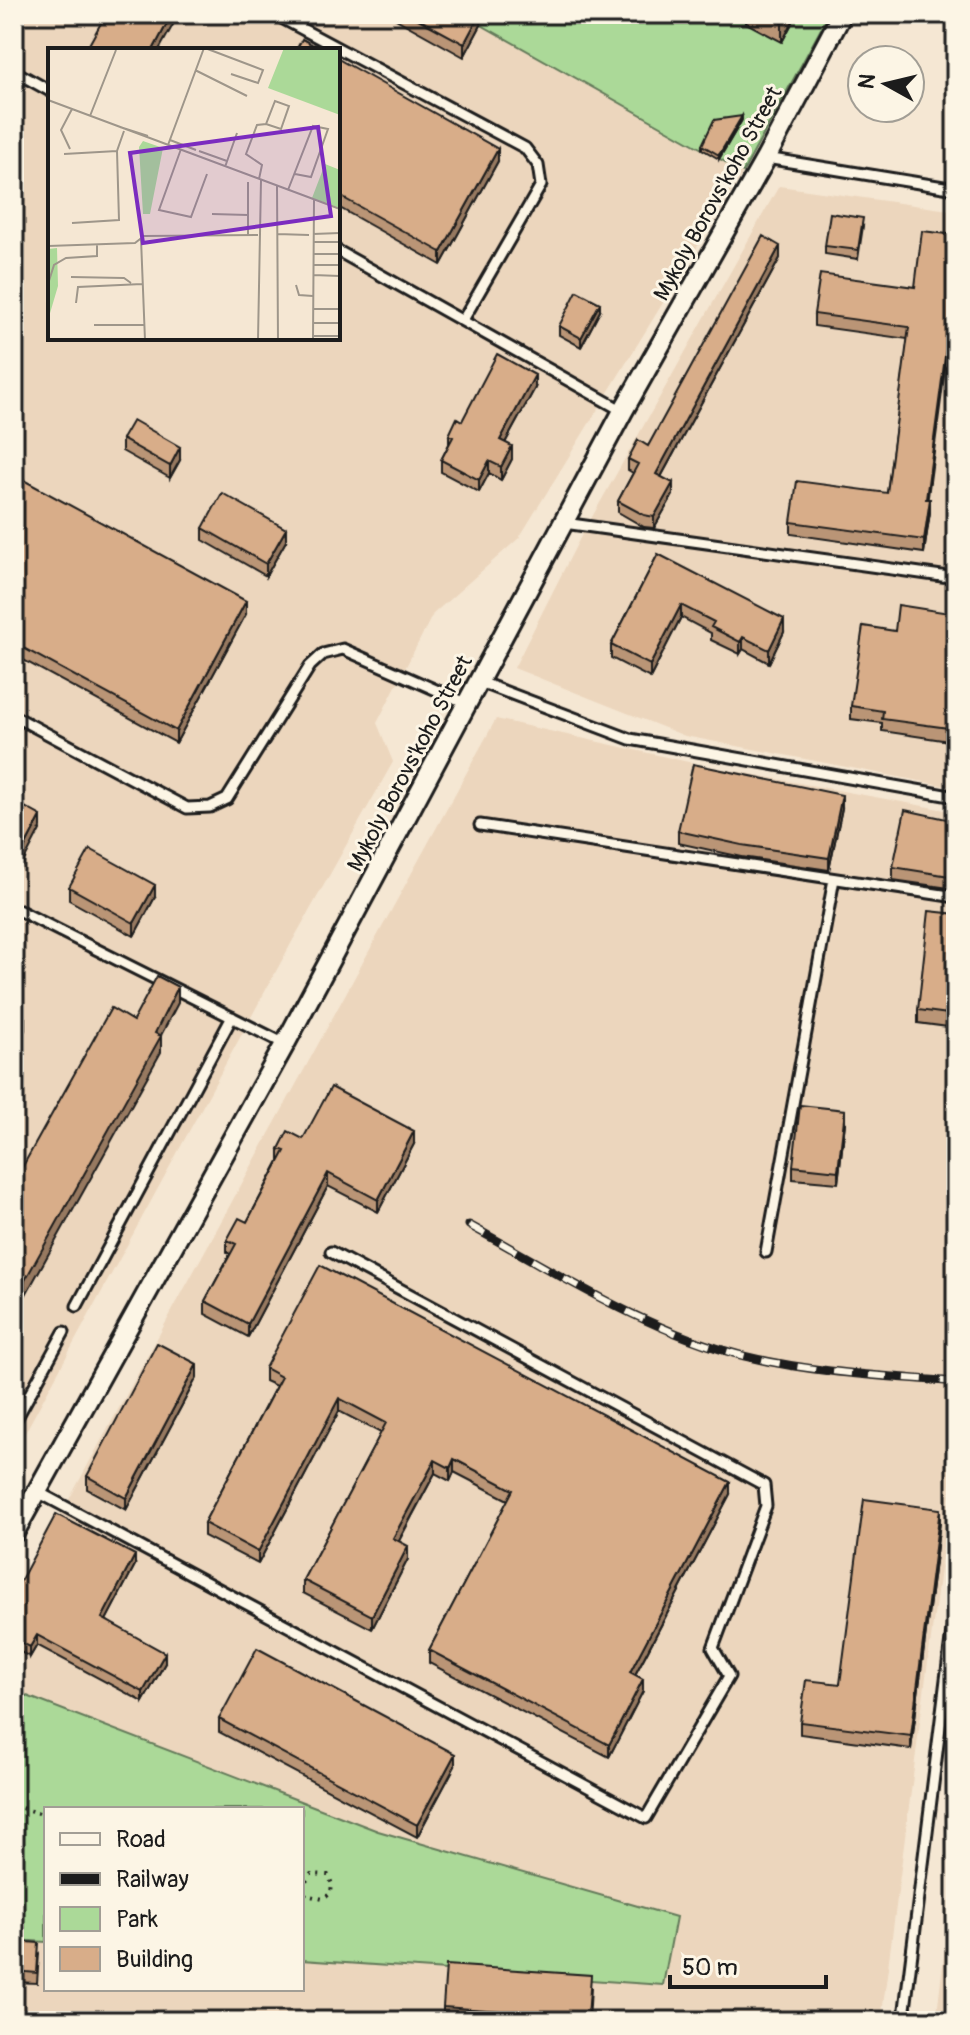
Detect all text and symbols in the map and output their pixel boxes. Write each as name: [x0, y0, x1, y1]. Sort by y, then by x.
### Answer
north arrow: [846, 44, 926, 124]
inset map: [48, 48, 340, 340]
text: N: [852, 72, 882, 91]
street label: Mykoly Borovs'koho Street: [647, 81, 789, 306]
street label: Mykoly Borovs'koho Street: [341, 650, 479, 876]
legend: [44, 1807, 304, 1991]
text: Road: [116, 1825, 166, 1854]
text: Railway: [116, 1865, 189, 1894]
text: Park: [116, 1905, 158, 1934]
scale bar: [670, 1939, 826, 1989]
text: Building: [116, 1945, 193, 1974]
text: 50 m: [682, 1953, 738, 1982]

